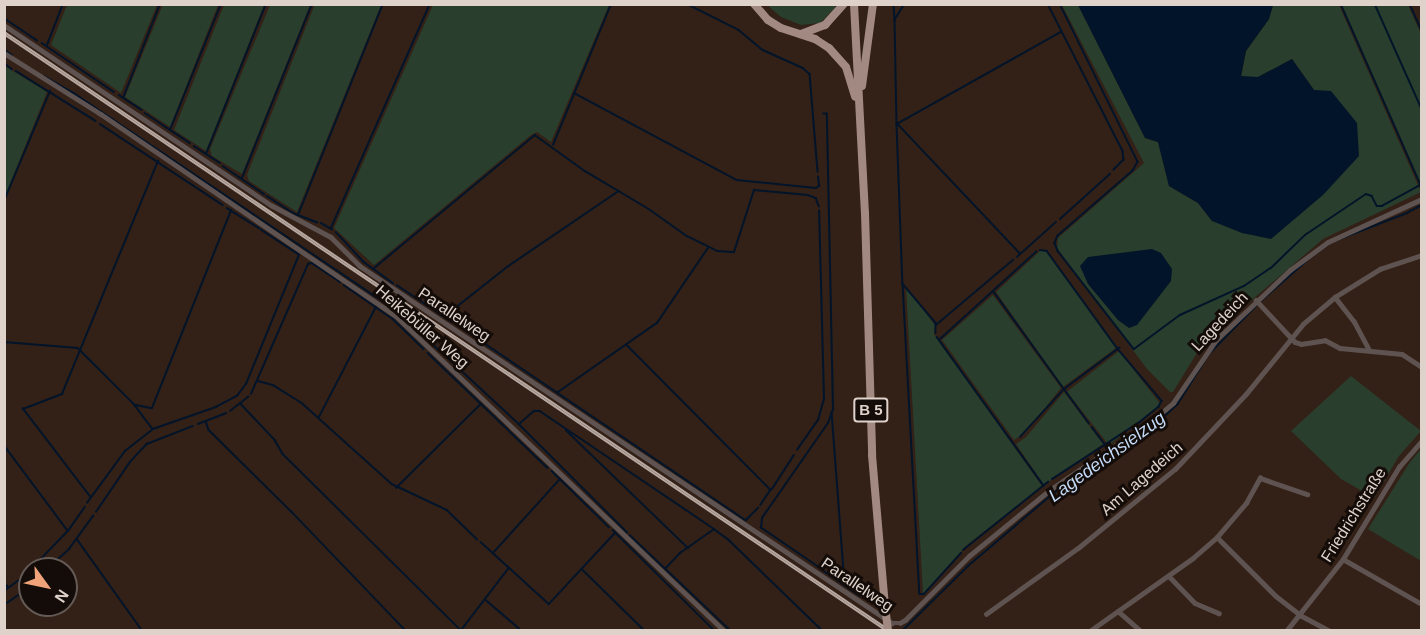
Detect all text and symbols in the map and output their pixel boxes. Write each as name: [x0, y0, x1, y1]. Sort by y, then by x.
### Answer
street label: Heikebüller Weg: [372, 281, 472, 373]
street label: Parallelweg: [414, 284, 494, 346]
street label: Lagedeich: [1188, 288, 1252, 356]
road number: B 5: [853, 398, 889, 422]
water label: Lagedeichsielzug: [1044, 407, 1170, 507]
street label: Am Lagedeich: [1097, 438, 1187, 520]
street label: Friedrichstraße: [1317, 464, 1391, 566]
street label: Parallelweg: [817, 554, 897, 616]
north arrow: [18, 557, 78, 617]
text: N: [52, 587, 72, 605]

